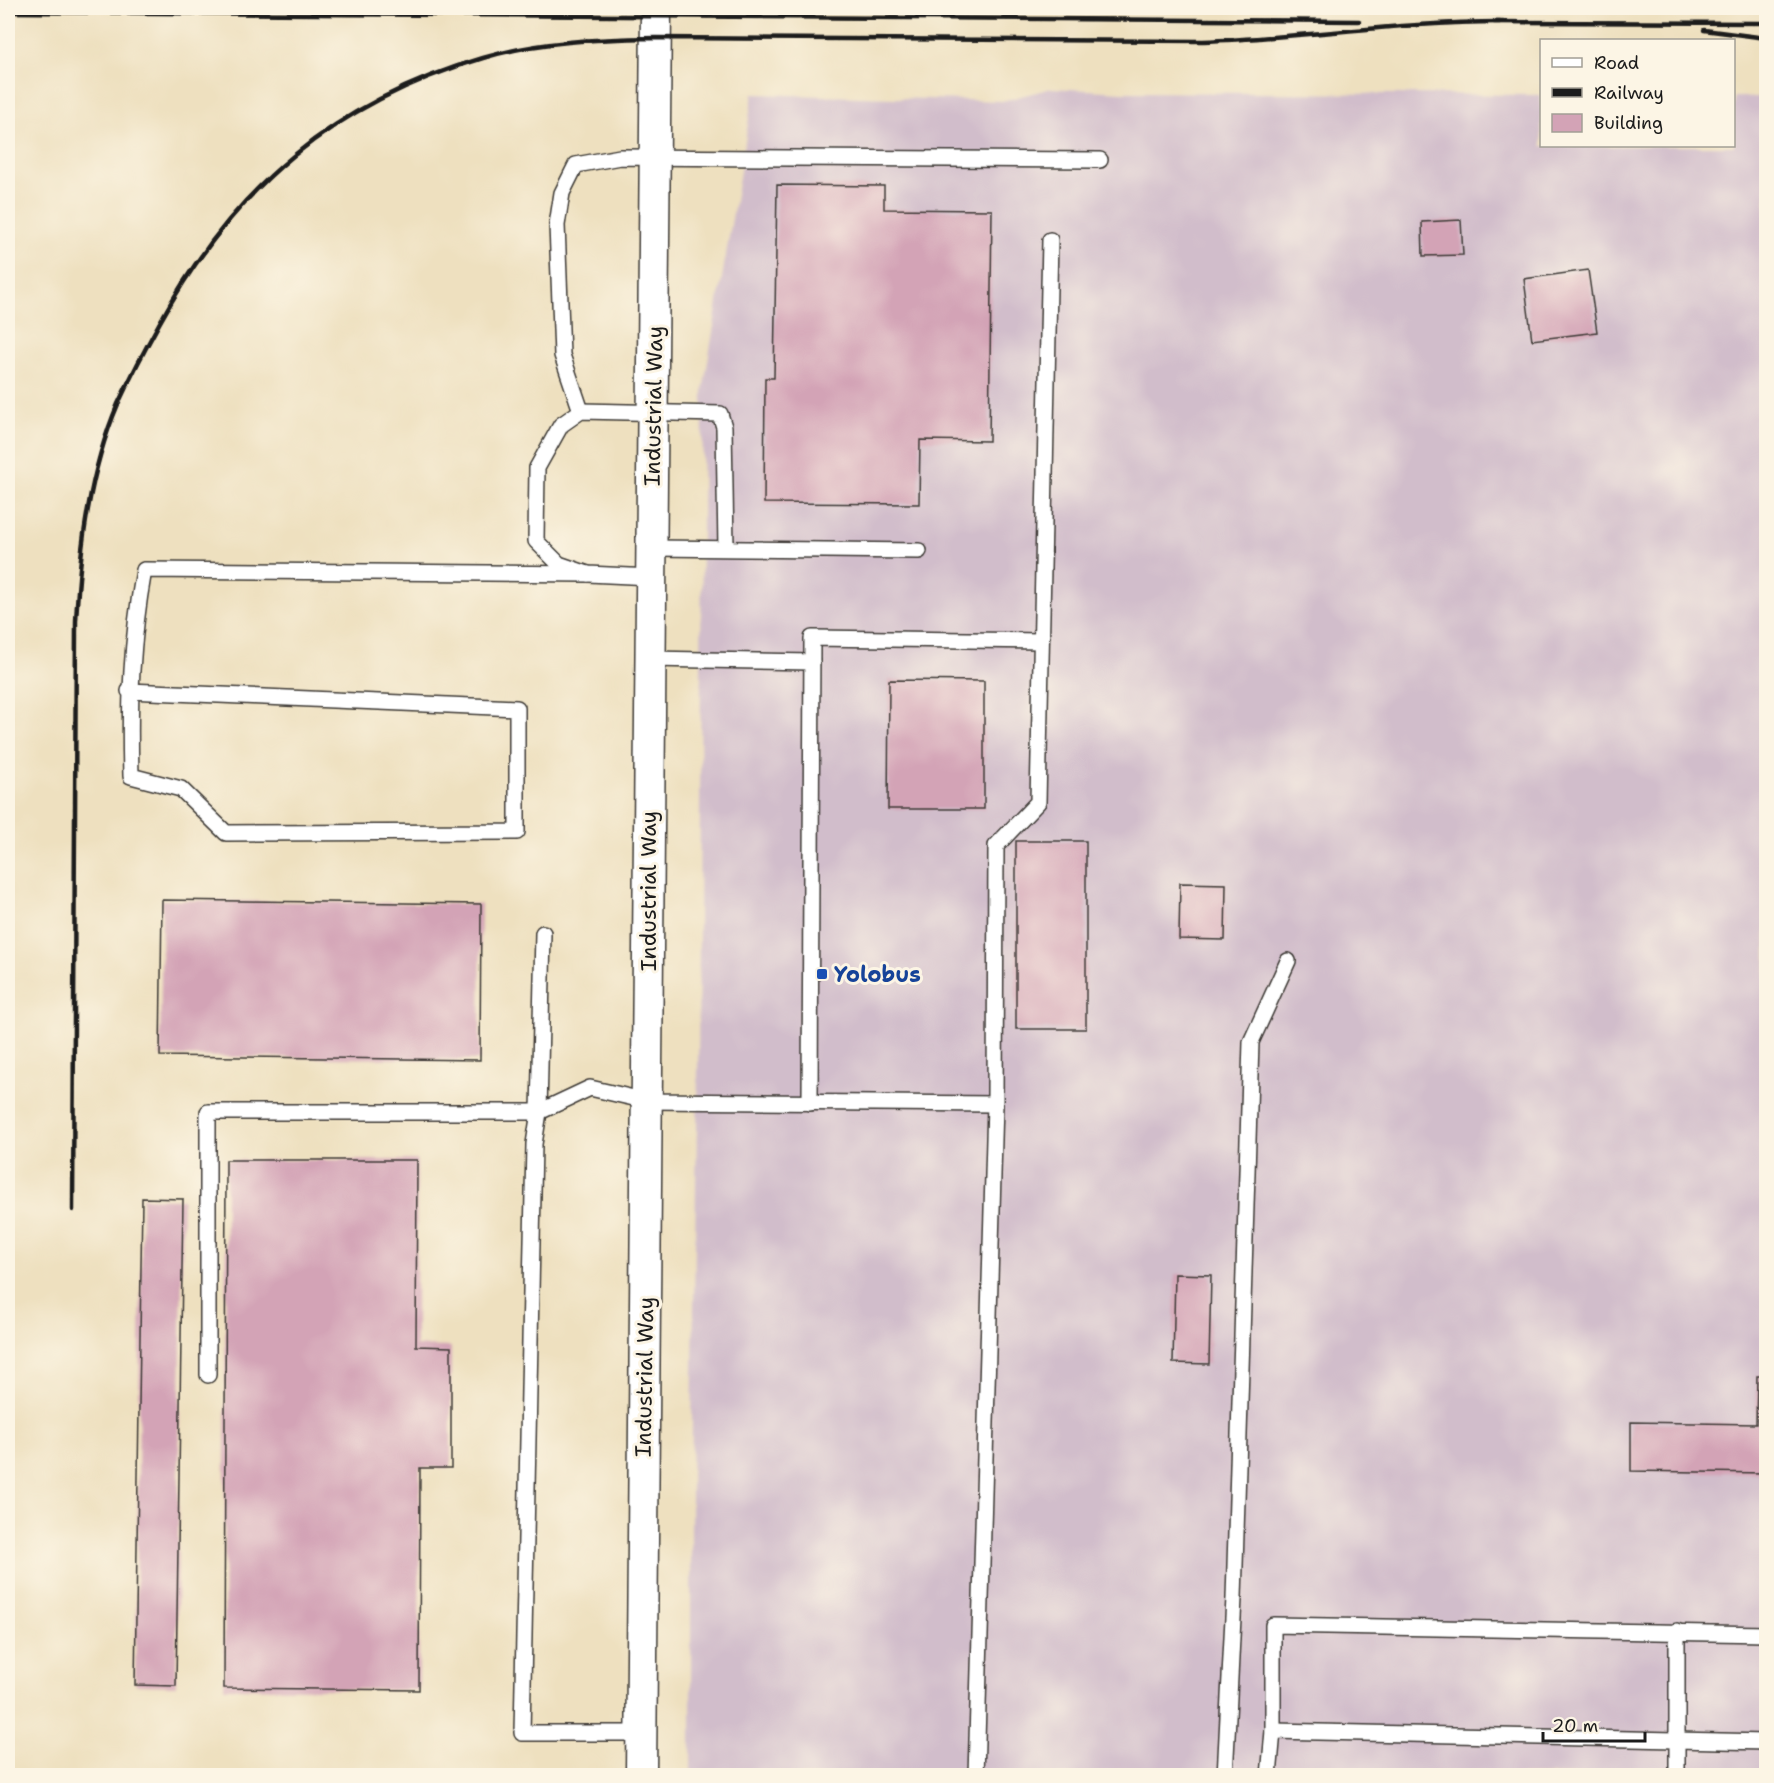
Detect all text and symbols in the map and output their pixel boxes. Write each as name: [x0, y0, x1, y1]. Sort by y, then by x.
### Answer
legend: [1540, 39, 1735, 147]
text: Road: [1594, 51, 1639, 75]
text: Railway: [1594, 81, 1664, 105]
text: Building: [1594, 111, 1663, 135]
street label: Industrial Way: [638, 326, 669, 486]
street label: Industrial Way: [634, 811, 663, 971]
place label: Yolobus: [834, 960, 921, 989]
marker: Yolobus: [815, 967, 829, 981]
street label: Industrial Way: [629, 1297, 660, 1457]
scale bar: [1543, 1705, 1645, 1743]
text: 20 m: [1552, 1714, 1598, 1738]

